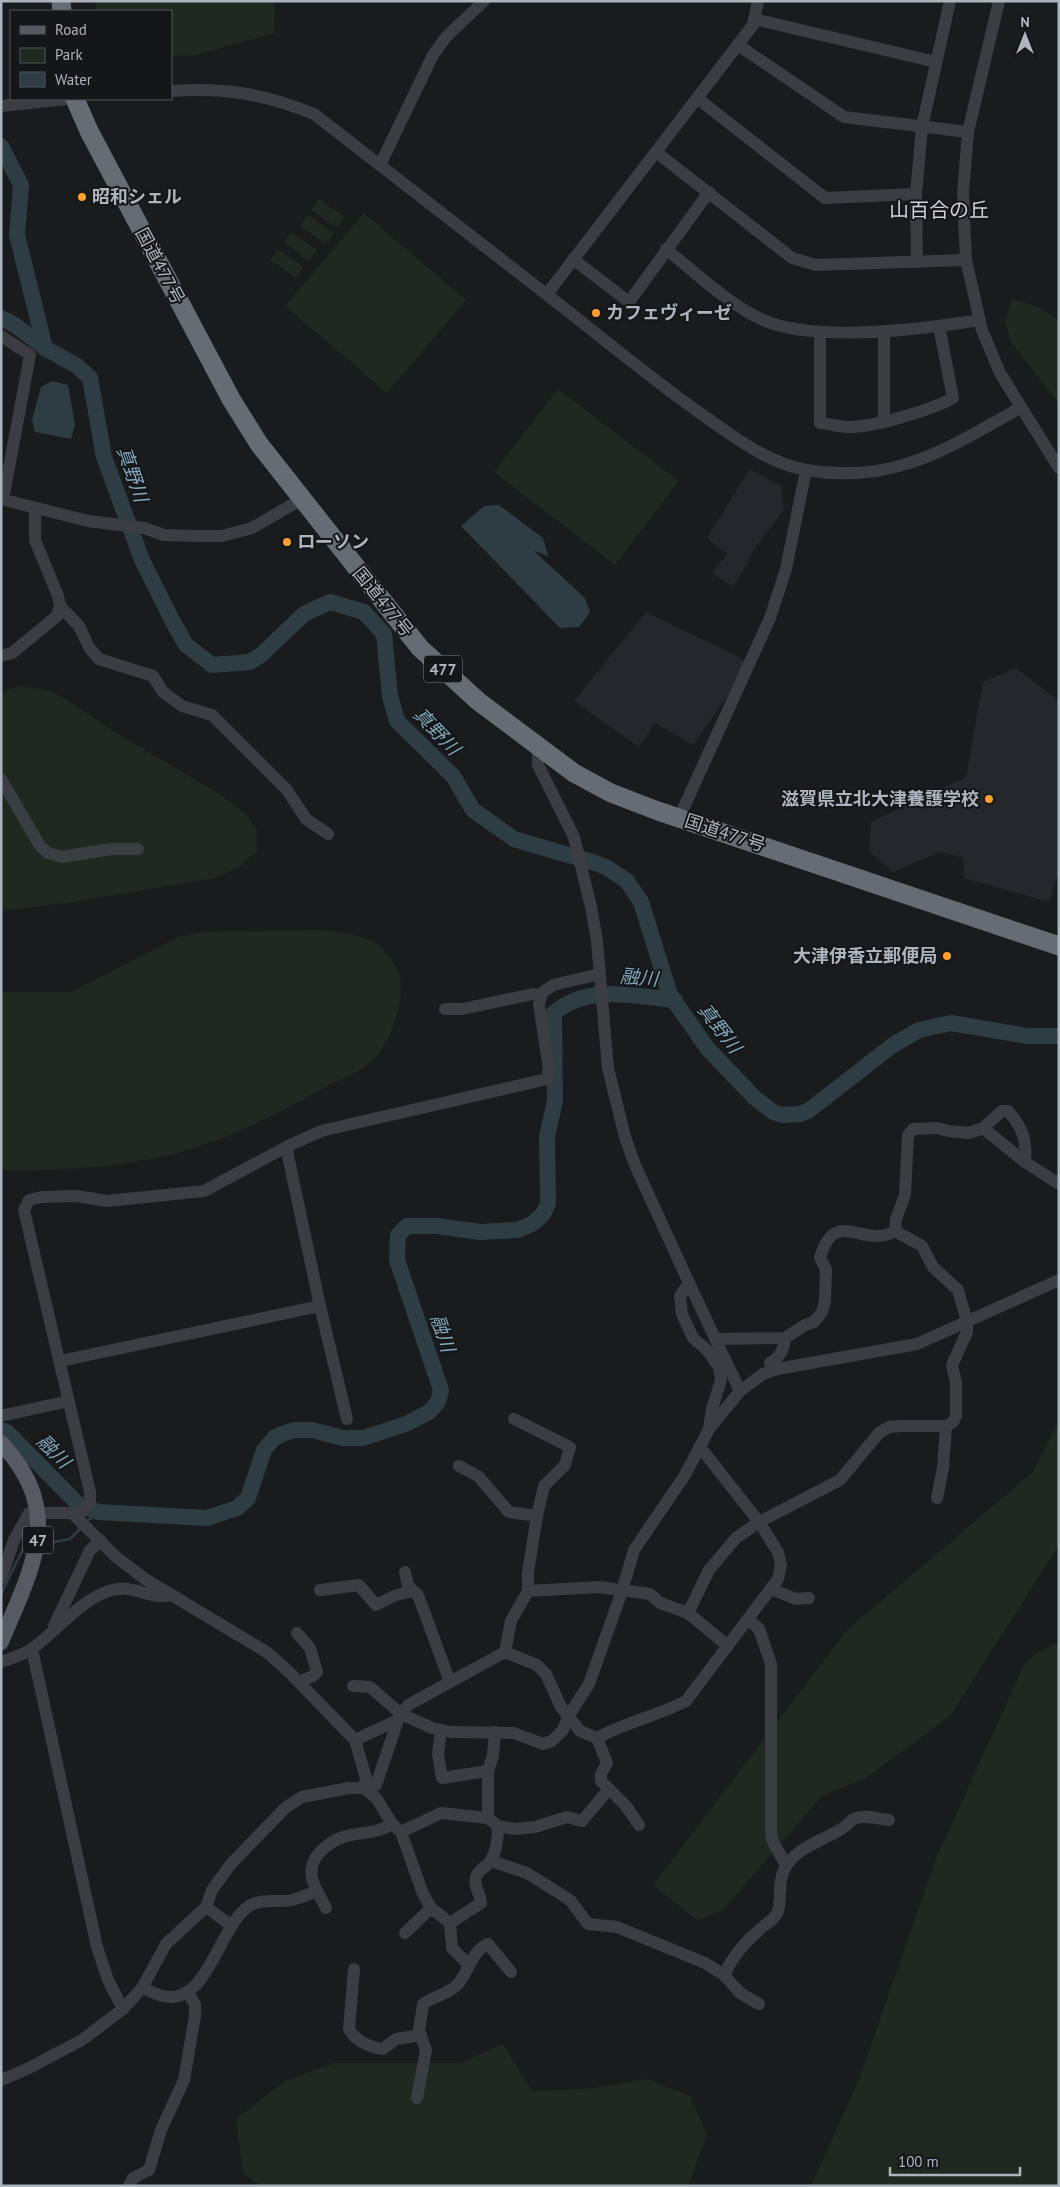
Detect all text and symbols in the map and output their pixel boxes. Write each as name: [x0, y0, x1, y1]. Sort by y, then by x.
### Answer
legend: [10, 10, 172, 100]
north arrow: [1000, 10, 1050, 60]
text: N: [1020, 13, 1030, 31]
text: Road: [55, 20, 87, 39]
text: Park: [55, 45, 83, 64]
text: Water: [55, 70, 92, 89]
place label: 昭和シェル: [92, 185, 182, 208]
marker: 昭和シェル: [76, 191, 88, 203]
district label: 山百合の丘: [889, 197, 989, 223]
street label: 国道477号: [131, 224, 190, 308]
place label: カフェヴィーゼ: [606, 301, 732, 324]
marker: カフェヴィーゼ: [590, 307, 602, 319]
water label: 真野川: [112, 443, 154, 507]
place label: ローソン: [297, 530, 369, 553]
marker: ローソン: [281, 536, 293, 548]
street label: 国道477号: [348, 562, 419, 641]
road number: 477: [424, 656, 462, 682]
water label: 真野川: [409, 702, 467, 761]
place label: 滋賀県立北大津養護学校: [781, 787, 979, 810]
marker: 滋賀県立北大津養護学校: [983, 793, 995, 805]
street label: 国道477号: [682, 809, 768, 856]
place label: 大津伊香立郵便局: [793, 944, 937, 967]
marker: 大津伊香立郵便局: [941, 950, 953, 962]
water label: 融川: [619, 963, 661, 991]
water label: 真野川: [693, 998, 748, 1059]
water label: 融川: [425, 1311, 461, 1357]
water label: 融川: [32, 1429, 77, 1474]
road number: 47: [23, 1526, 53, 1554]
scale bar: [890, 2144, 1020, 2176]
text: 100 m: [898, 2152, 939, 2171]

